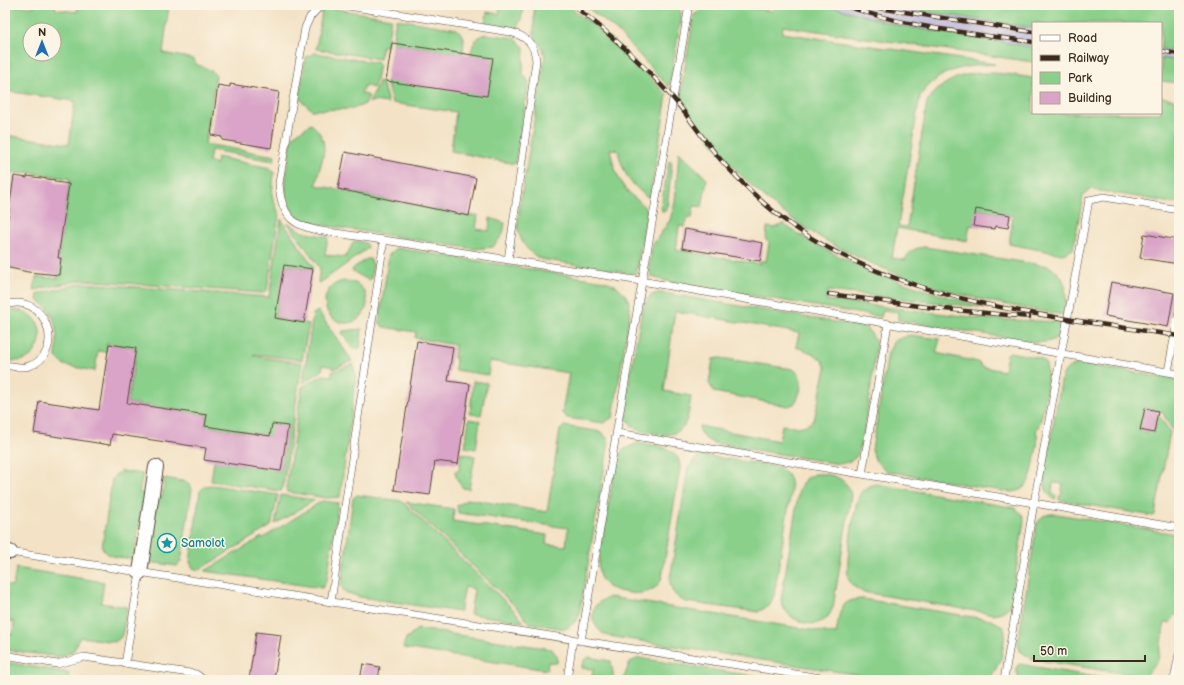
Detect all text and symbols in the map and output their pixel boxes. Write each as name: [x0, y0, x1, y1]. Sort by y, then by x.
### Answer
north arrow: [22, 22, 62, 62]
legend: [1032, 22, 1162, 114]
text: N: [38, 26, 46, 39]
text: Road: [1068, 31, 1097, 46]
text: Railway: [1068, 51, 1110, 66]
text: Park: [1068, 71, 1092, 86]
text: Building: [1068, 91, 1112, 106]
place icon: Samolot: [156, 532, 178, 554]
place label: Samolot: [181, 536, 225, 551]
scale bar: [1034, 637, 1145, 663]
text: 50 m: [1040, 644, 1067, 659]

